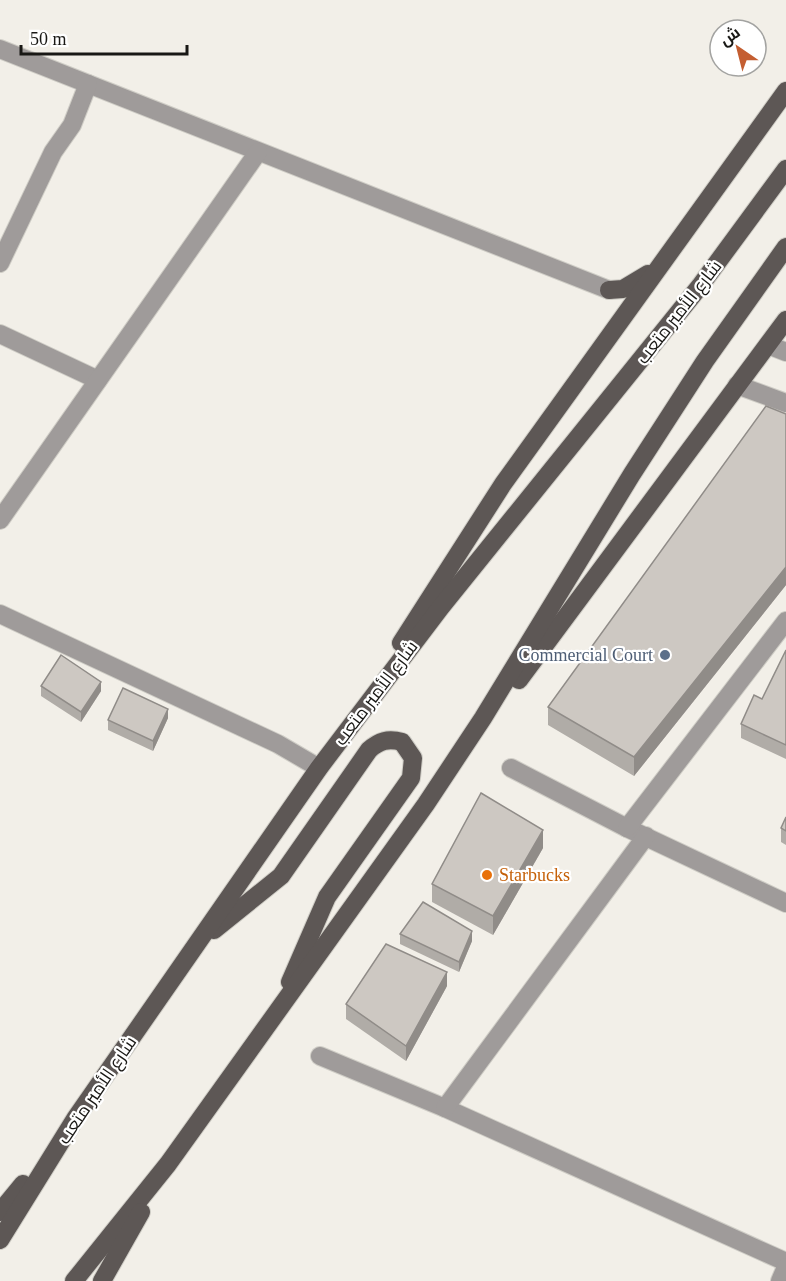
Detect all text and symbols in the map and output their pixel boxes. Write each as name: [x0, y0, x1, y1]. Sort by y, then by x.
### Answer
scale bar: [21, 18, 188, 56]
north arrow: [708, 18, 768, 78]
text: ش: [716, 23, 744, 50]
text: 50 m: [30, 29, 67, 49]
street label: شارع الأمير متعب: [632, 256, 727, 369]
street label: شارع الأمير متعب: [330, 637, 423, 750]
place label: Commercial Court: [519, 645, 653, 665]
marker: Commercial Court: [658, 648, 672, 662]
place label: Starbucks: [499, 865, 570, 885]
marker: Starbucks: [480, 868, 494, 882]
street label: شارع الأمير متعب: [54, 1032, 142, 1149]

